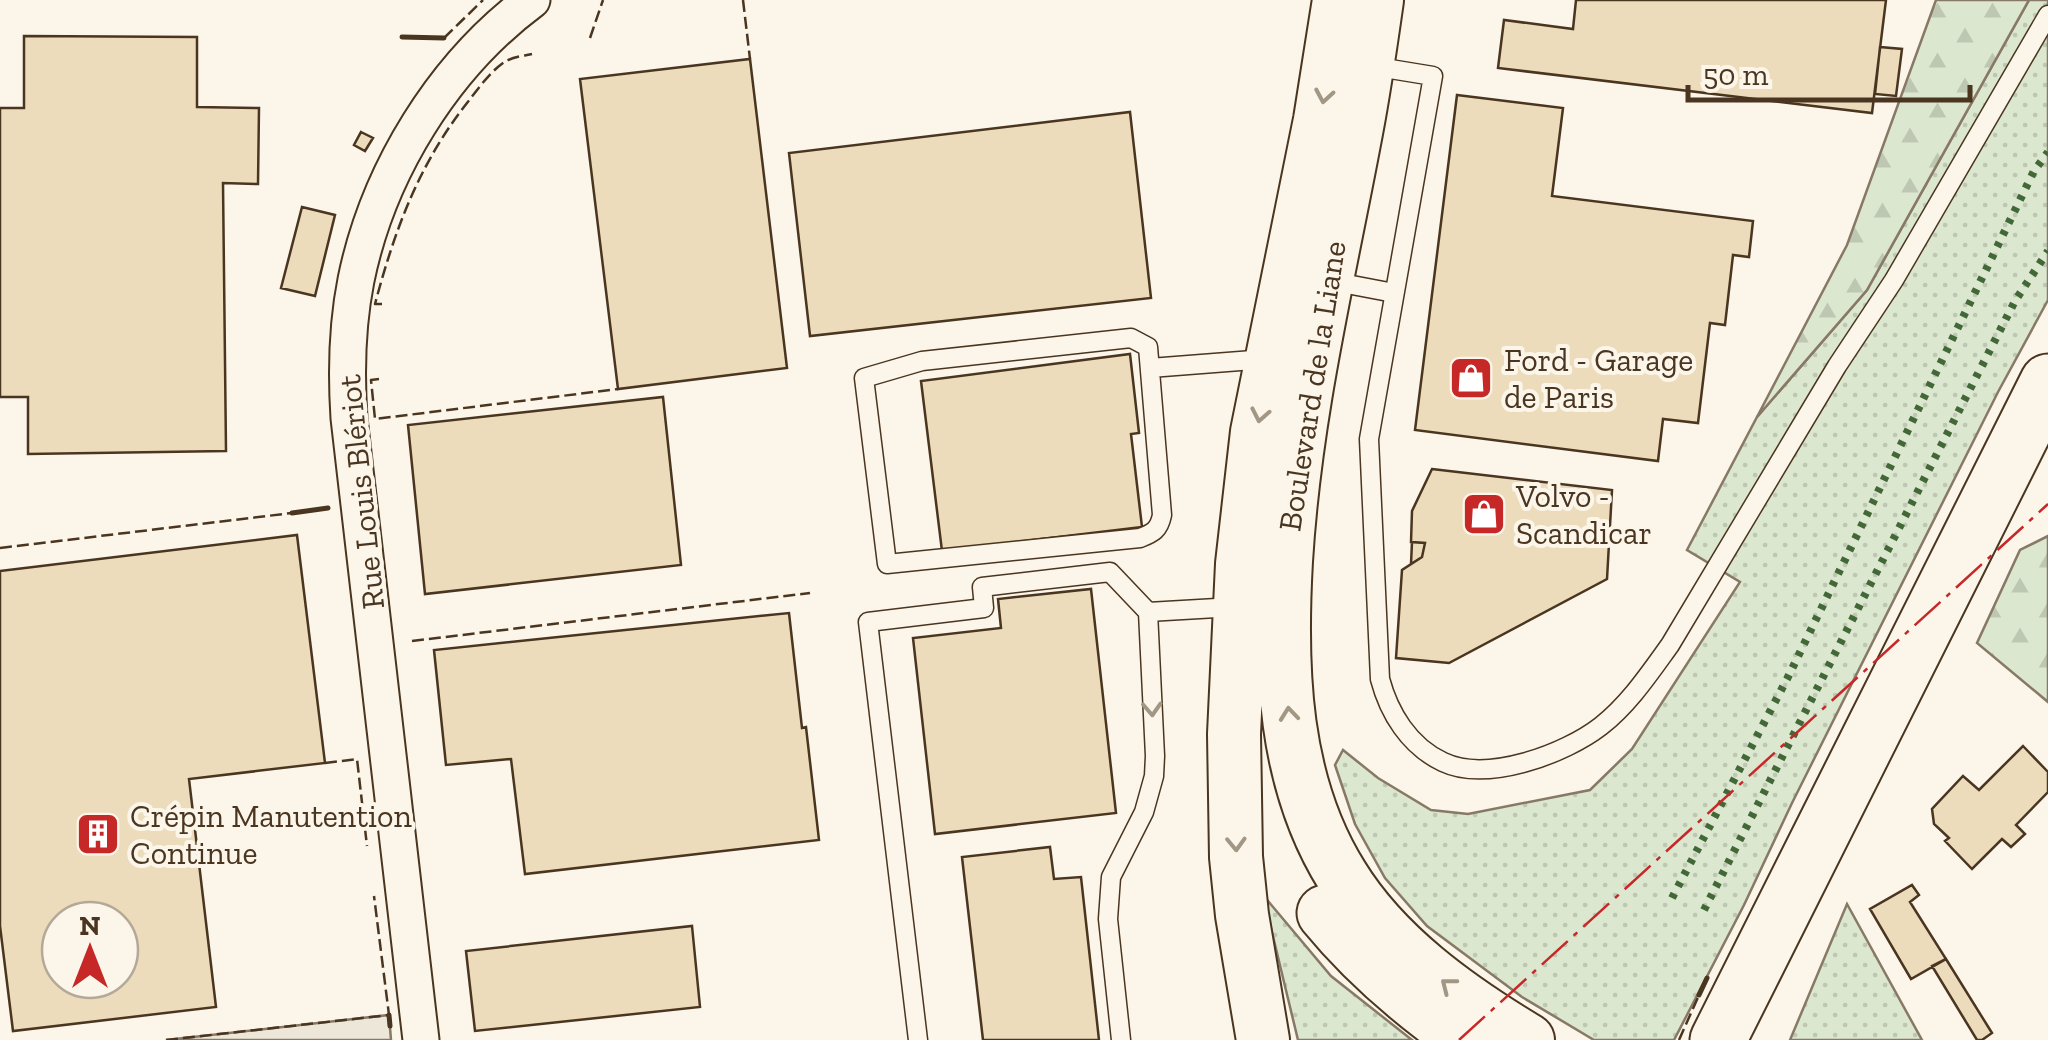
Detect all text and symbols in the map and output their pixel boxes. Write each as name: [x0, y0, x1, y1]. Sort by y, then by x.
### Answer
scale bar: [1688, 40, 1970, 102]
text: 50 m: [1703, 57, 1768, 93]
one-way arrow: [1314, 88, 1335, 105]
street label: Boulevard de la Liane: [1270, 238, 1354, 534]
place label: Ford - Garage de Paris: [1504, 341, 1693, 416]
shop icon: Ford - Garage de Paris: [1448, 355, 1494, 401]
street label: Rue Louis Blériot: [330, 373, 392, 611]
one-way arrow: [1251, 406, 1272, 423]
place label: Volvo - Scandicar: [1515, 477, 1652, 552]
shop icon: Volvo - Scandicar: [1461, 491, 1507, 537]
one-way arrow: [1141, 702, 1162, 718]
one-way arrow: [1278, 705, 1300, 721]
place label: Crépin Manutention Continue: [130, 797, 412, 872]
building icon: Crépin Manutention Continue: [75, 811, 121, 857]
one-way arrow: [1225, 836, 1246, 852]
north arrow: [40, 900, 140, 1000]
text: N: [79, 909, 101, 942]
one-way arrow: [1441, 979, 1459, 996]

